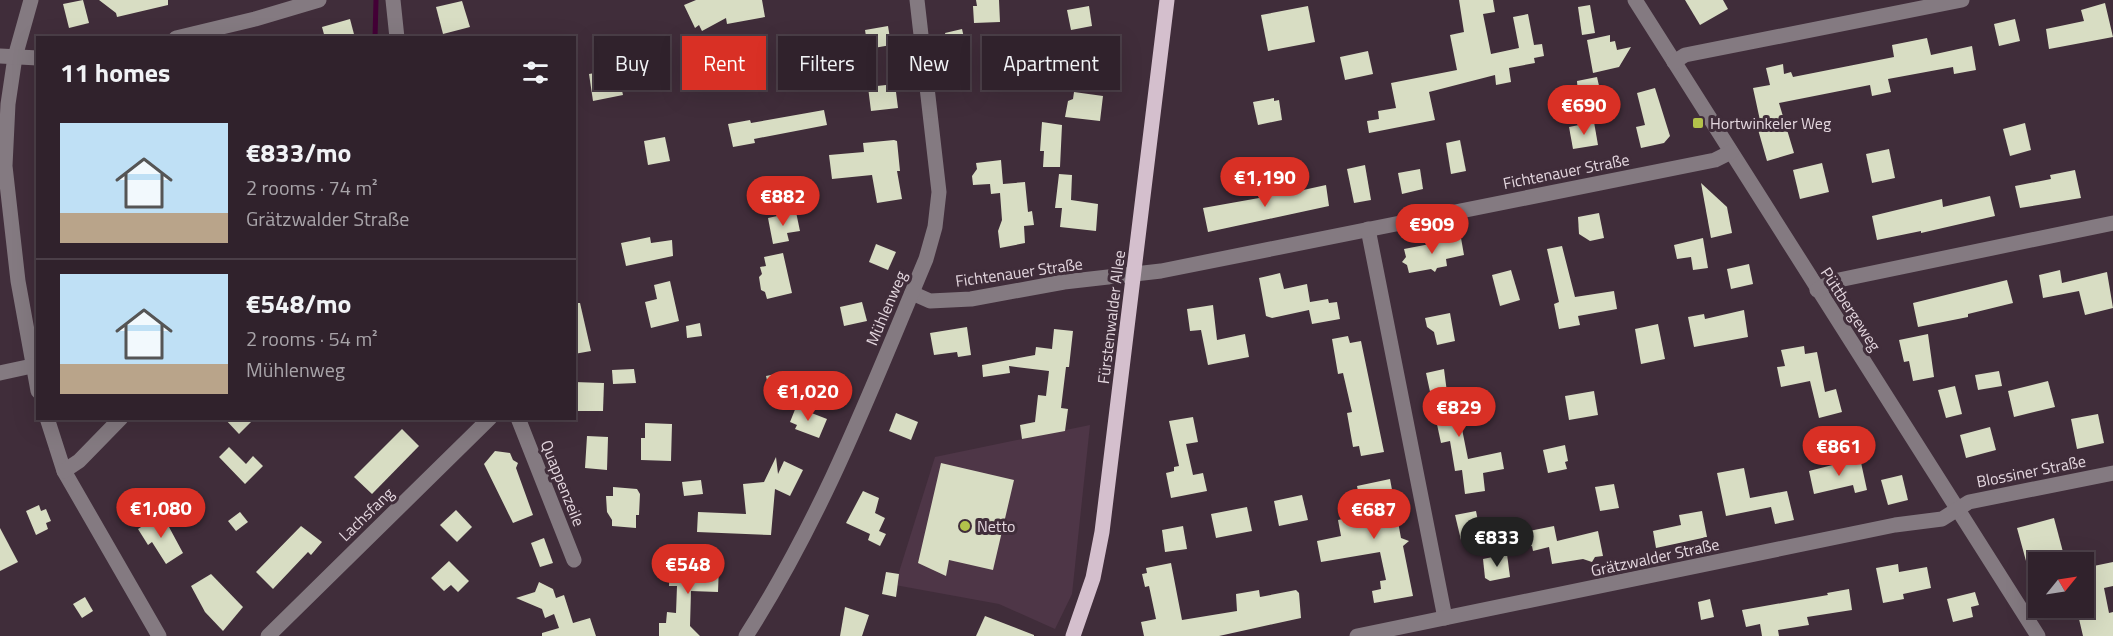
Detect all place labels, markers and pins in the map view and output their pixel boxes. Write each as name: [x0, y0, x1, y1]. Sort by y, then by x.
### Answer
pin: €690: [1548, 85, 1620, 136]
place label: Hortwinkeler Weg: [1710, 111, 1831, 135]
marker: Hortwinkeler Weg: [1691, 116, 1705, 130]
pin: €1,190: [1216, 157, 1314, 208]
pin: €882: [747, 176, 819, 227]
pin: €909: [1396, 204, 1468, 255]
pin: €1,020: [759, 371, 857, 422]
pin: €829: [1423, 387, 1495, 438]
pin: €861: [1803, 426, 1875, 477]
pin: €1,080: [112, 488, 210, 539]
pin: €687: [1338, 489, 1410, 540]
place label: Netto: [977, 514, 1015, 538]
pin: €833: [1461, 517, 1533, 568]
marker: Netto: [958, 519, 972, 533]
pin: €548: [652, 544, 724, 595]

